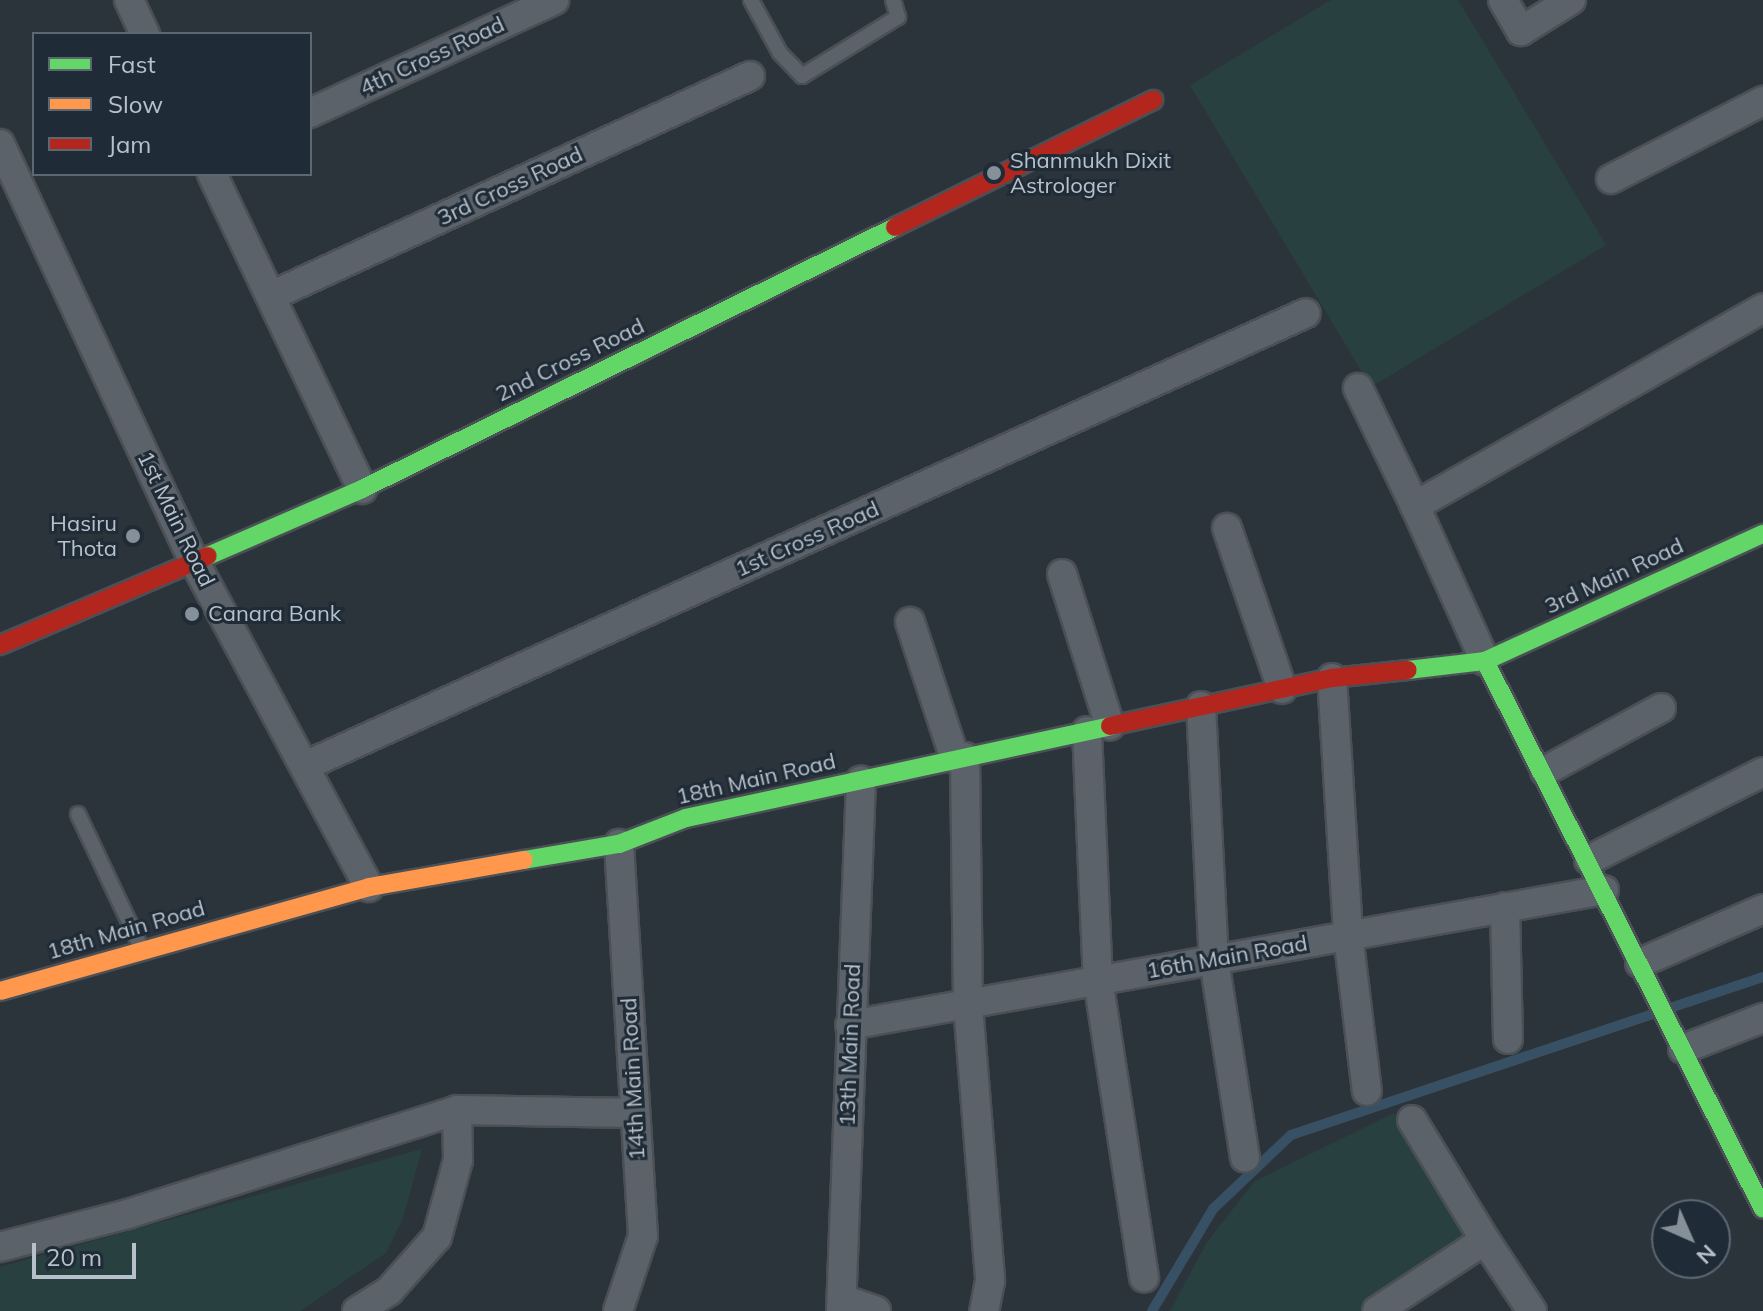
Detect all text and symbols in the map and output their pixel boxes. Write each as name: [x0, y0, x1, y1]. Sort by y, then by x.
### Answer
street label: 4th Cross Road: [356, 11, 508, 101]
legend: [32, 32, 312, 176]
text: Fast: [108, 49, 156, 79]
text: Slow: [108, 89, 163, 119]
text: Jam: [108, 129, 151, 159]
street label: 3rd Cross Road: [433, 141, 587, 231]
place label: Shanmukh Dixit Astrologer: [1010, 147, 1171, 198]
marker: Shanmukh Dixit Astrologer: [985, 164, 1003, 182]
street label: 2nd Cross Road: [491, 313, 649, 407]
street label: 1st Main Road: [132, 447, 220, 591]
street label: 1st Cross Road: [731, 496, 883, 582]
place label: Hasiru Thota: [50, 510, 117, 562]
marker: Hasiru Thota: [124, 527, 142, 545]
street label: 3rd Main Road: [1541, 532, 1687, 620]
place label: Canara Bank: [208, 601, 341, 627]
marker: Canara Bank: [183, 605, 201, 623]
street label: 18th Main Road: [674, 748, 838, 810]
street label: 18th Main Road: [44, 895, 208, 965]
street label: 16th Main Road: [1145, 930, 1309, 984]
street label: 13th Main Road: [834, 963, 866, 1127]
street label: 14th Main Road: [616, 997, 650, 1161]
north arrow: [1651, 1199, 1731, 1279]
scale bar: [36, 1227, 140, 1277]
text: N: [1691, 1239, 1722, 1270]
text: 20 m: [46, 1242, 102, 1272]

